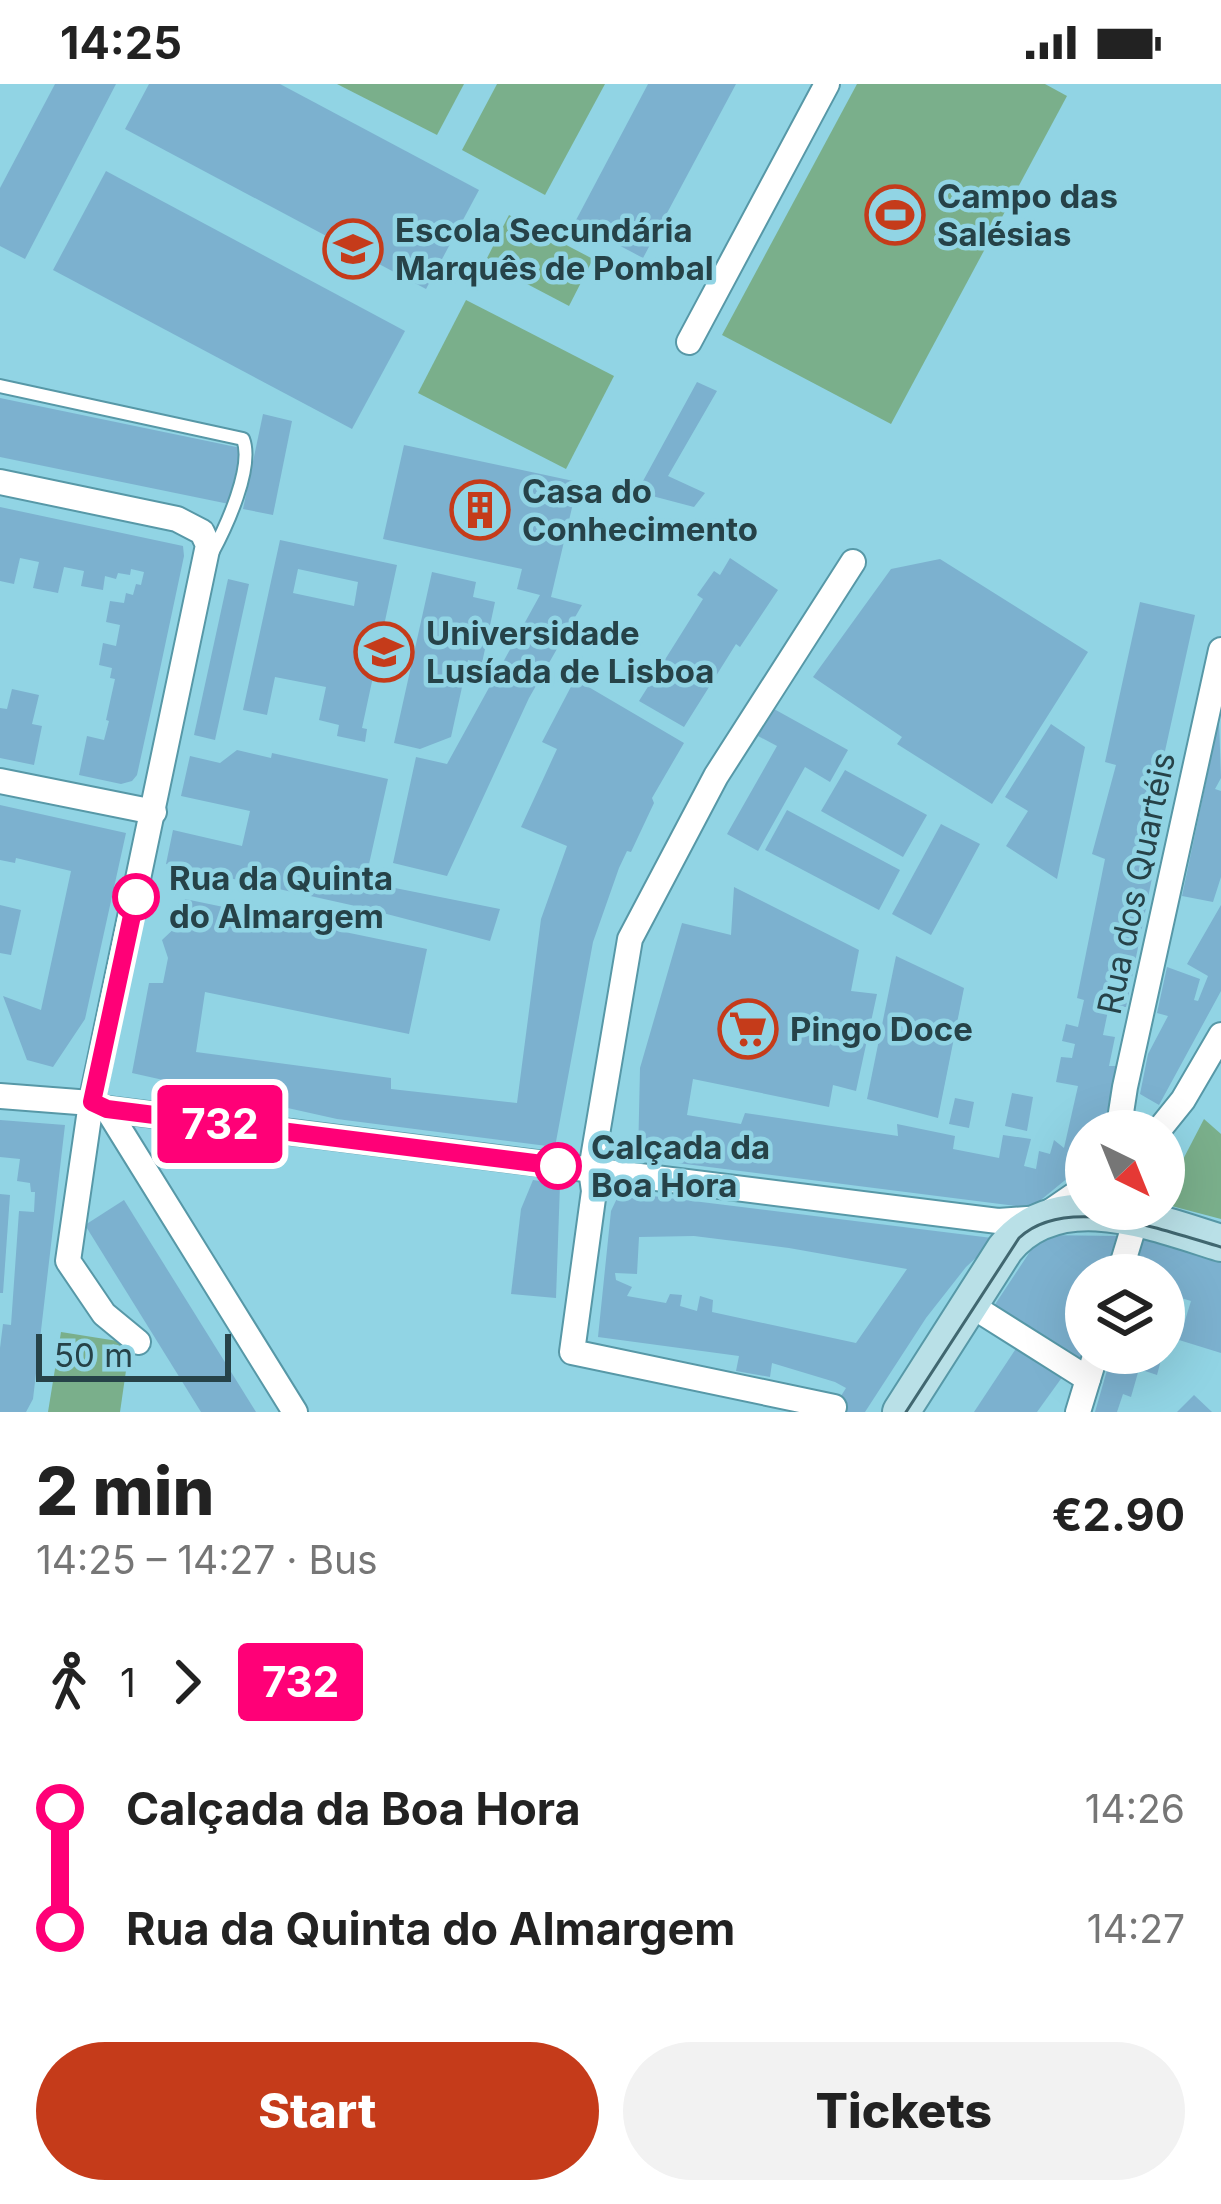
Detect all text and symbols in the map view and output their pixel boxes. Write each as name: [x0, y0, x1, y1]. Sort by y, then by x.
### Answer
text: 14:25: [60, 15, 182, 70]
place label: Campo das Salésias: [937, 176, 1118, 254]
sports icon: Campo das Salésias: [864, 184, 926, 246]
place label: Escola Secundária Marquês de Pombal: [395, 210, 714, 288]
school or university icon: Escola Secundária Marquês de Pombal: [322, 218, 384, 280]
place label: Casa do Conhecimento: [522, 471, 758, 549]
building icon: Casa do Conhecimento: [449, 479, 511, 541]
place label: Universidade Lusíada de Lisboa: [426, 613, 714, 691]
school or university icon: Universidade Lusíada de Lisboa: [353, 621, 415, 683]
street label: Rua dos Quartéis: [1089, 748, 1183, 1018]
place label: Rua da Quinta do Almargem: [169, 858, 393, 936]
marker: Rua da Quinta do Almargem: [114, 875, 158, 919]
supermarket icon: Pingo Doce: [717, 998, 779, 1060]
place label: Pingo Doce: [790, 1009, 973, 1049]
line badge: 732: [151, 1085, 289, 1163]
text: 732: [181, 1098, 259, 1149]
north arrow: [1065, 1110, 1185, 1230]
map controls: [1065, 1110, 1185, 1374]
place label: Calçada da Boa Hora: [591, 1127, 770, 1205]
marker: Calçada da Boa Hora: [536, 1144, 580, 1188]
button: layers: [1065, 1254, 1185, 1374]
scale bar: [36, 1328, 231, 1381]
text: 50 m: [54, 1335, 133, 1375]
text: 2 min: [36, 1451, 214, 1531]
text: €2.90: [1052, 1487, 1185, 1542]
text: 14:25 – 14:27 · Bus: [36, 1536, 378, 1583]
icon: walk: [36, 1649, 102, 1715]
icon: forward: [154, 1649, 220, 1715]
text: 732: [262, 1656, 339, 1707]
text: 1: [120, 1659, 136, 1706]
text: Calçada da Boa Hora: [126, 1781, 581, 1836]
text: 14:26: [1085, 1785, 1185, 1832]
text: Rua da Quinta do Almargem: [126, 1901, 735, 1956]
text: 14:27: [1087, 1905, 1185, 1952]
button: Start: [36, 2042, 599, 2180]
button: Tickets: [623, 2042, 1185, 2180]

